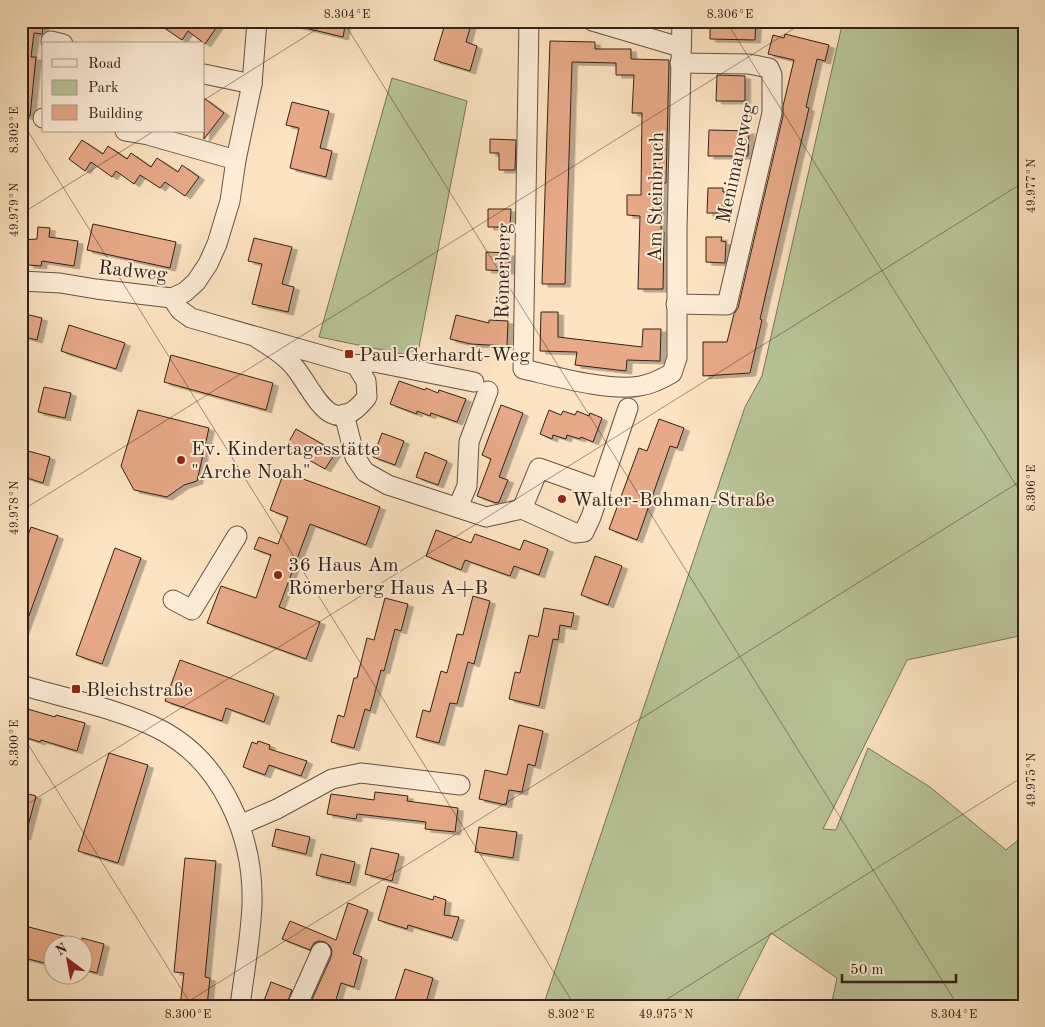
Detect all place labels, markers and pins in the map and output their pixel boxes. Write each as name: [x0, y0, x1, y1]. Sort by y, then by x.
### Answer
place label: Paul-Gerhardt-Weg: [359, 346, 530, 366]
marker: Paul-Gerhardt-Weg: [343, 348, 355, 360]
place label: Ev. Kindertagesstätte "Arche Noah": [191, 440, 380, 483]
marker: Ev. Kindertagesstätte "Arche Noah": [175, 454, 187, 466]
place label: Walter-Bohman-Straße: [572, 491, 775, 511]
marker: Walter-Bohman-Straße: [556, 493, 568, 505]
place label: 36 Haus Am Römerberg Haus A+B: [288, 556, 488, 599]
marker: 36 Haus Am Römerberg Haus A+B: [272, 569, 284, 581]
place label: Bleichstraße: [86, 681, 193, 701]
marker: Bleichstraße: [70, 683, 82, 695]

